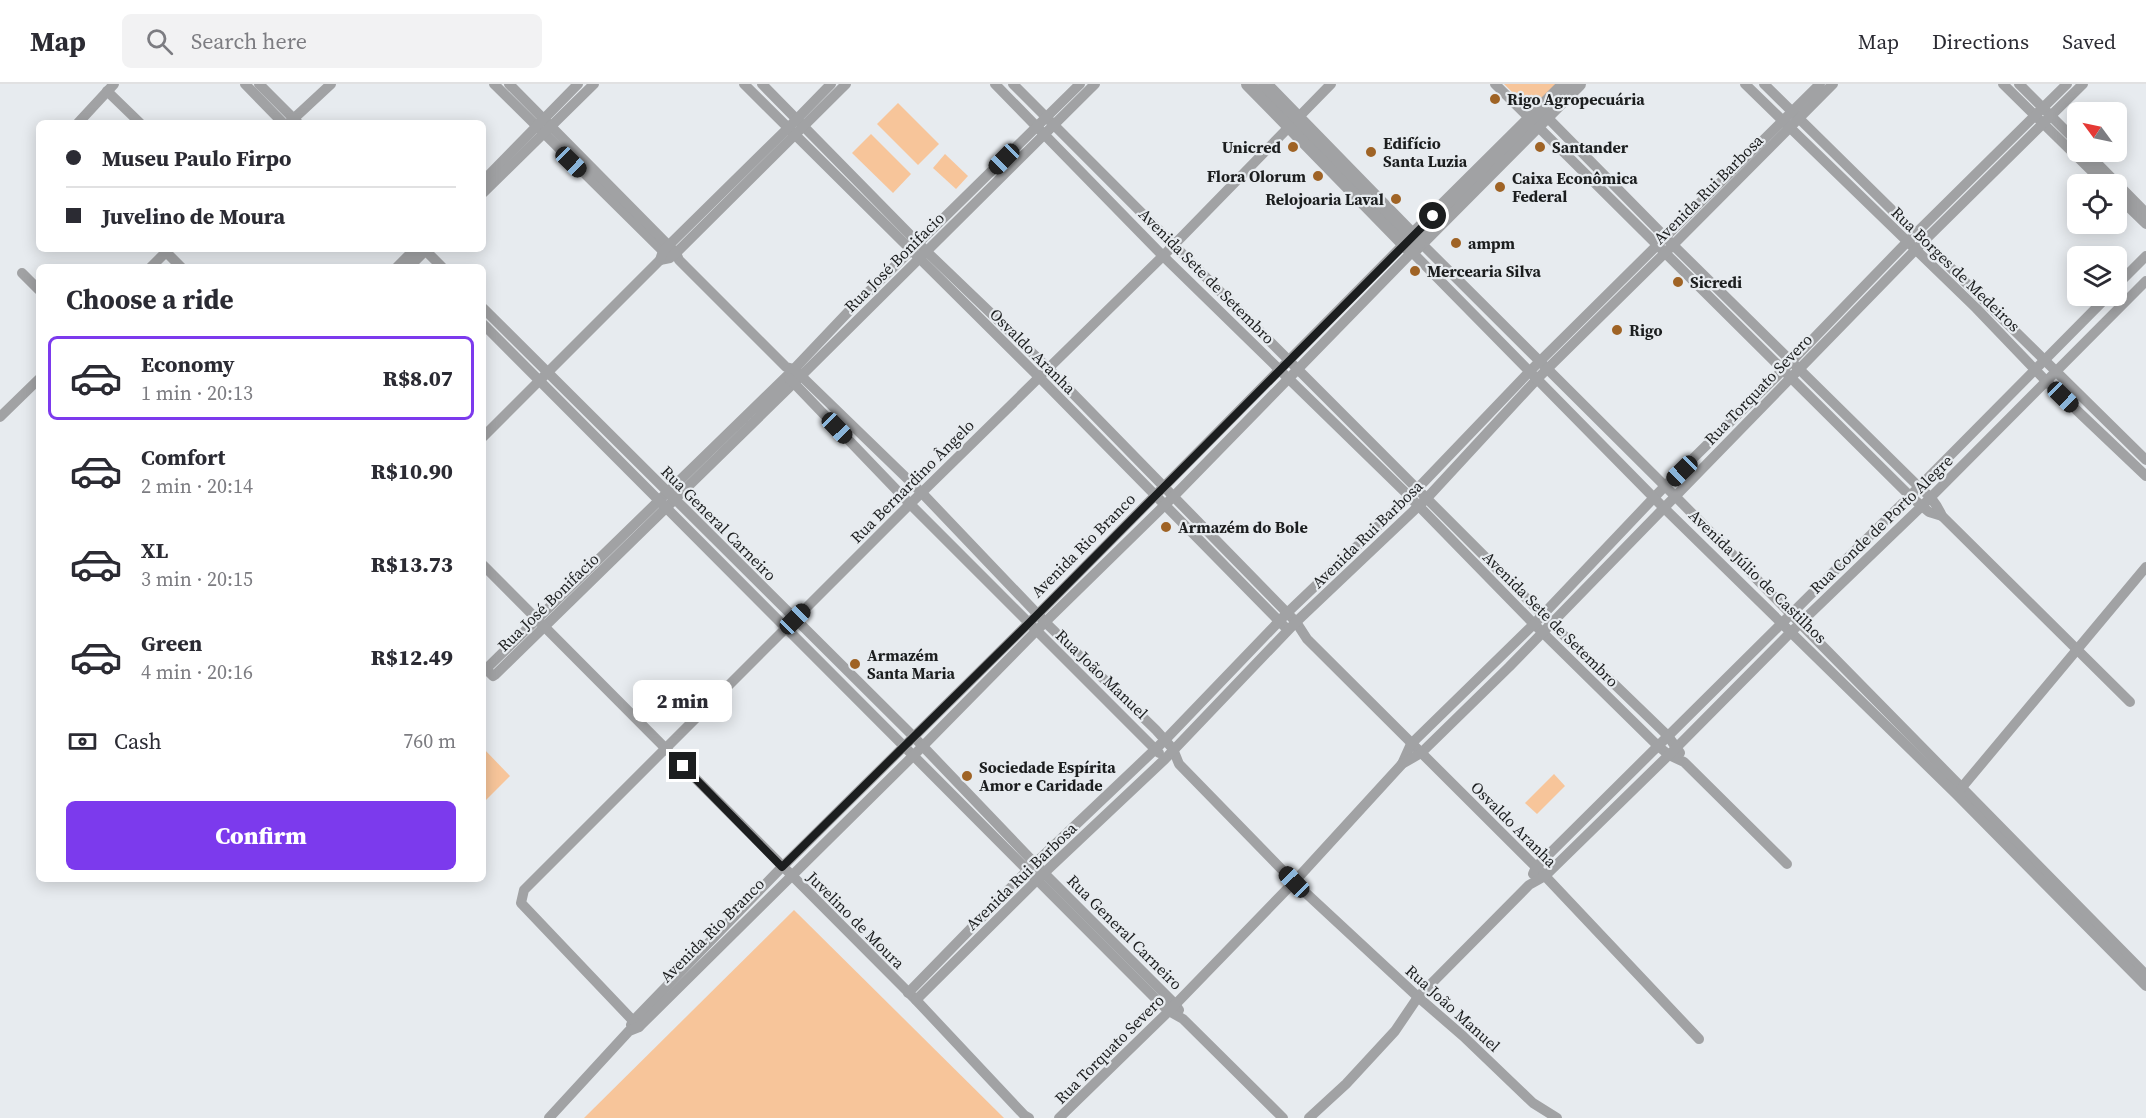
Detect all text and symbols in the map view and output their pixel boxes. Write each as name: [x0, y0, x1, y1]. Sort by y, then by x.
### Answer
search box: [122, 14, 542, 68]
text: Map: [30, 22, 86, 60]
icon: search: [143, 25, 176, 58]
text: Search here: [191, 26, 307, 56]
text: Map: [1858, 27, 1899, 56]
text: Directions: [1932, 27, 2029, 56]
text: Saved: [2062, 27, 2116, 56]
place label: Rigo Agropecuária: [1507, 88, 1645, 110]
marker: Rigo Agropecuária: [1488, 92, 1502, 106]
north arrow: [2067, 102, 2127, 162]
map controls: [2067, 102, 2127, 306]
street label: Avenida Rui Barbosa: [1648, 129, 1768, 249]
place label: Edifício Santa Luzia: [1383, 132, 1468, 172]
place label: Unicred: [1222, 136, 1281, 158]
place label: Santander: [1552, 136, 1629, 158]
car: [985, 140, 1023, 178]
marker: Unicred: [1286, 140, 1300, 154]
marker: Santander: [1533, 140, 1547, 154]
text: Museu Paulo Firpo: [102, 143, 292, 173]
car: [552, 143, 590, 181]
marker: Edifício Santa Luzia: [1364, 145, 1378, 159]
place label: Flora Olorum: [1207, 165, 1306, 187]
place label: Caixa Econômica Federal: [1512, 167, 1638, 207]
marker: Flora Olorum: [1311, 169, 1325, 183]
button: locate: [2067, 174, 2127, 234]
marker: Caixa Econômica Federal: [1493, 180, 1507, 194]
place label: Relojoaria Laval: [1265, 188, 1384, 210]
marker: Relojoaria Laval: [1389, 192, 1403, 206]
text: Juvelino de Moura: [102, 201, 285, 231]
route start: [1419, 202, 1446, 229]
street label: Rua Borges de Medeiros: [1887, 202, 2025, 336]
street label: Avenida Sete de Setembro: [1134, 203, 1280, 349]
street label: Rua José Bonifacio: [839, 207, 949, 317]
place label: ampm: [1468, 232, 1516, 254]
marker: ampm: [1449, 236, 1463, 250]
button: layers: [2067, 246, 2127, 306]
place label: Mercearia Silva: [1427, 260, 1541, 282]
marker: Mercearia Silva: [1408, 264, 1422, 278]
place label: Sicredi: [1690, 271, 1742, 293]
marker: Sicredi: [1671, 275, 1685, 289]
text: Choose a ride: [66, 281, 234, 318]
street label: Osvaldo Aranha: [985, 303, 1081, 399]
place label: Rigo: [1629, 319, 1662, 341]
marker: Rigo: [1610, 323, 1624, 337]
street label: Rua Torquato Severo: [1699, 328, 1817, 449]
text: Economy: [141, 349, 235, 379]
icon: car: [69, 351, 123, 405]
text: R$8.07: [383, 363, 453, 393]
car: [2044, 378, 2082, 416]
text: 1 min · 20:13: [141, 379, 253, 407]
car: [818, 409, 856, 447]
street label: Rua Bernardino Ângelo: [845, 414, 979, 548]
text: Comfort: [141, 442, 225, 472]
icon: car: [69, 444, 123, 498]
street label: Rua Conde de Porto Alegre: [1805, 450, 1957, 598]
car: [1663, 452, 1701, 490]
text: R$10.90: [371, 456, 453, 486]
street label: Rua General Carneiro: [657, 461, 782, 586]
text: 2 min · 20:14: [141, 472, 253, 500]
street label: Avenida Rui Barbosa: [1307, 475, 1428, 593]
street label: Avenida Rio Branco: [1026, 488, 1140, 602]
street label: Avenida Júlio de Castilhos: [1684, 504, 1832, 648]
place label: Armazém do Bole: [1178, 516, 1308, 538]
marker: Armazém do Bole: [1159, 520, 1173, 534]
text: XL: [141, 535, 168, 565]
icon: car: [69, 537, 123, 591]
street label: Avenida Sete de Setembro: [1478, 546, 1624, 692]
street label: Rua José Bonifacio: [492, 548, 604, 656]
text: R$13.73: [371, 549, 453, 579]
text: 3 min · 20:15: [141, 565, 253, 593]
car: [776, 600, 814, 638]
street label: Rua João Manuel: [1051, 624, 1153, 724]
text: Green: [141, 628, 202, 658]
icon: car: [69, 630, 123, 684]
text: R$12.49: [371, 642, 453, 672]
place label: Armazém Santa Maria: [867, 644, 956, 684]
marker: Armazém Santa Maria: [848, 657, 862, 671]
text: 4 min · 20:16: [141, 658, 253, 686]
callout: 2 min: [634, 679, 732, 721]
text: 2 min: [656, 687, 709, 715]
icon: cash: [66, 725, 99, 758]
text: Cash: [114, 726, 162, 756]
text: 760 m: [403, 727, 456, 755]
route end: [669, 752, 696, 779]
place label: Sociedade Espírita Amor e Caridade: [979, 756, 1116, 796]
marker: Sociedade Espírita Amor e Caridade: [960, 769, 974, 783]
street label: Osvaldo Aranha: [1466, 776, 1562, 872]
button: Confirm: [66, 801, 456, 870]
street label: Avenida Rui Barbosa: [961, 817, 1082, 935]
car: [1275, 863, 1313, 901]
street label: Juvelino de Moura: [802, 866, 910, 974]
street label: Rua General Carneiro: [1063, 870, 1188, 995]
street label: Avenida Rio Branco: [655, 873, 769, 987]
street label: Rua João Manuel: [1401, 960, 1505, 1057]
street label: Rua Torquato Severo: [1049, 989, 1169, 1109]

